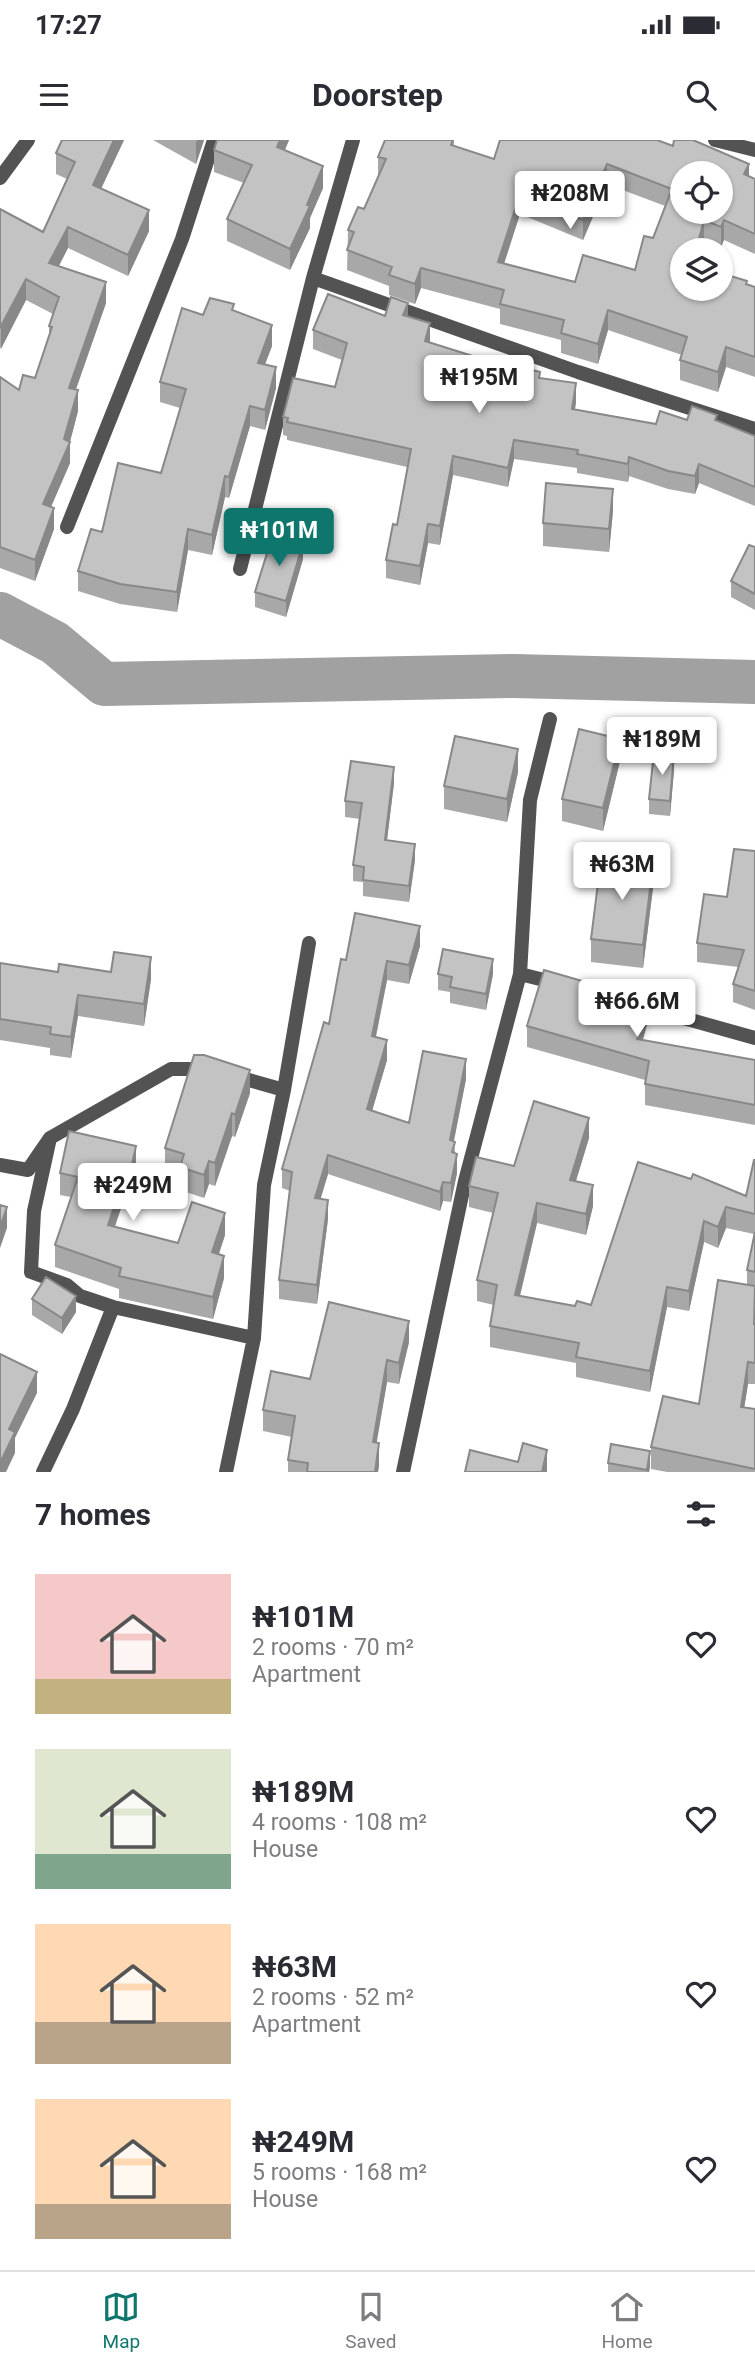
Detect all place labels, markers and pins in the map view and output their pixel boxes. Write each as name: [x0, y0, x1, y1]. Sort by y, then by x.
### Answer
pin: ₦208M: [521, 172, 619, 231]
pin: ₦195M: [430, 356, 528, 415]
pin: ₦101M: [230, 508, 328, 568]
pin: ₦189M: [613, 718, 711, 777]
pin: ₦63M: [581, 842, 663, 902]
pin: ₦66.6M: [580, 979, 694, 1039]
pin: ₦249M: [84, 1164, 182, 1223]

